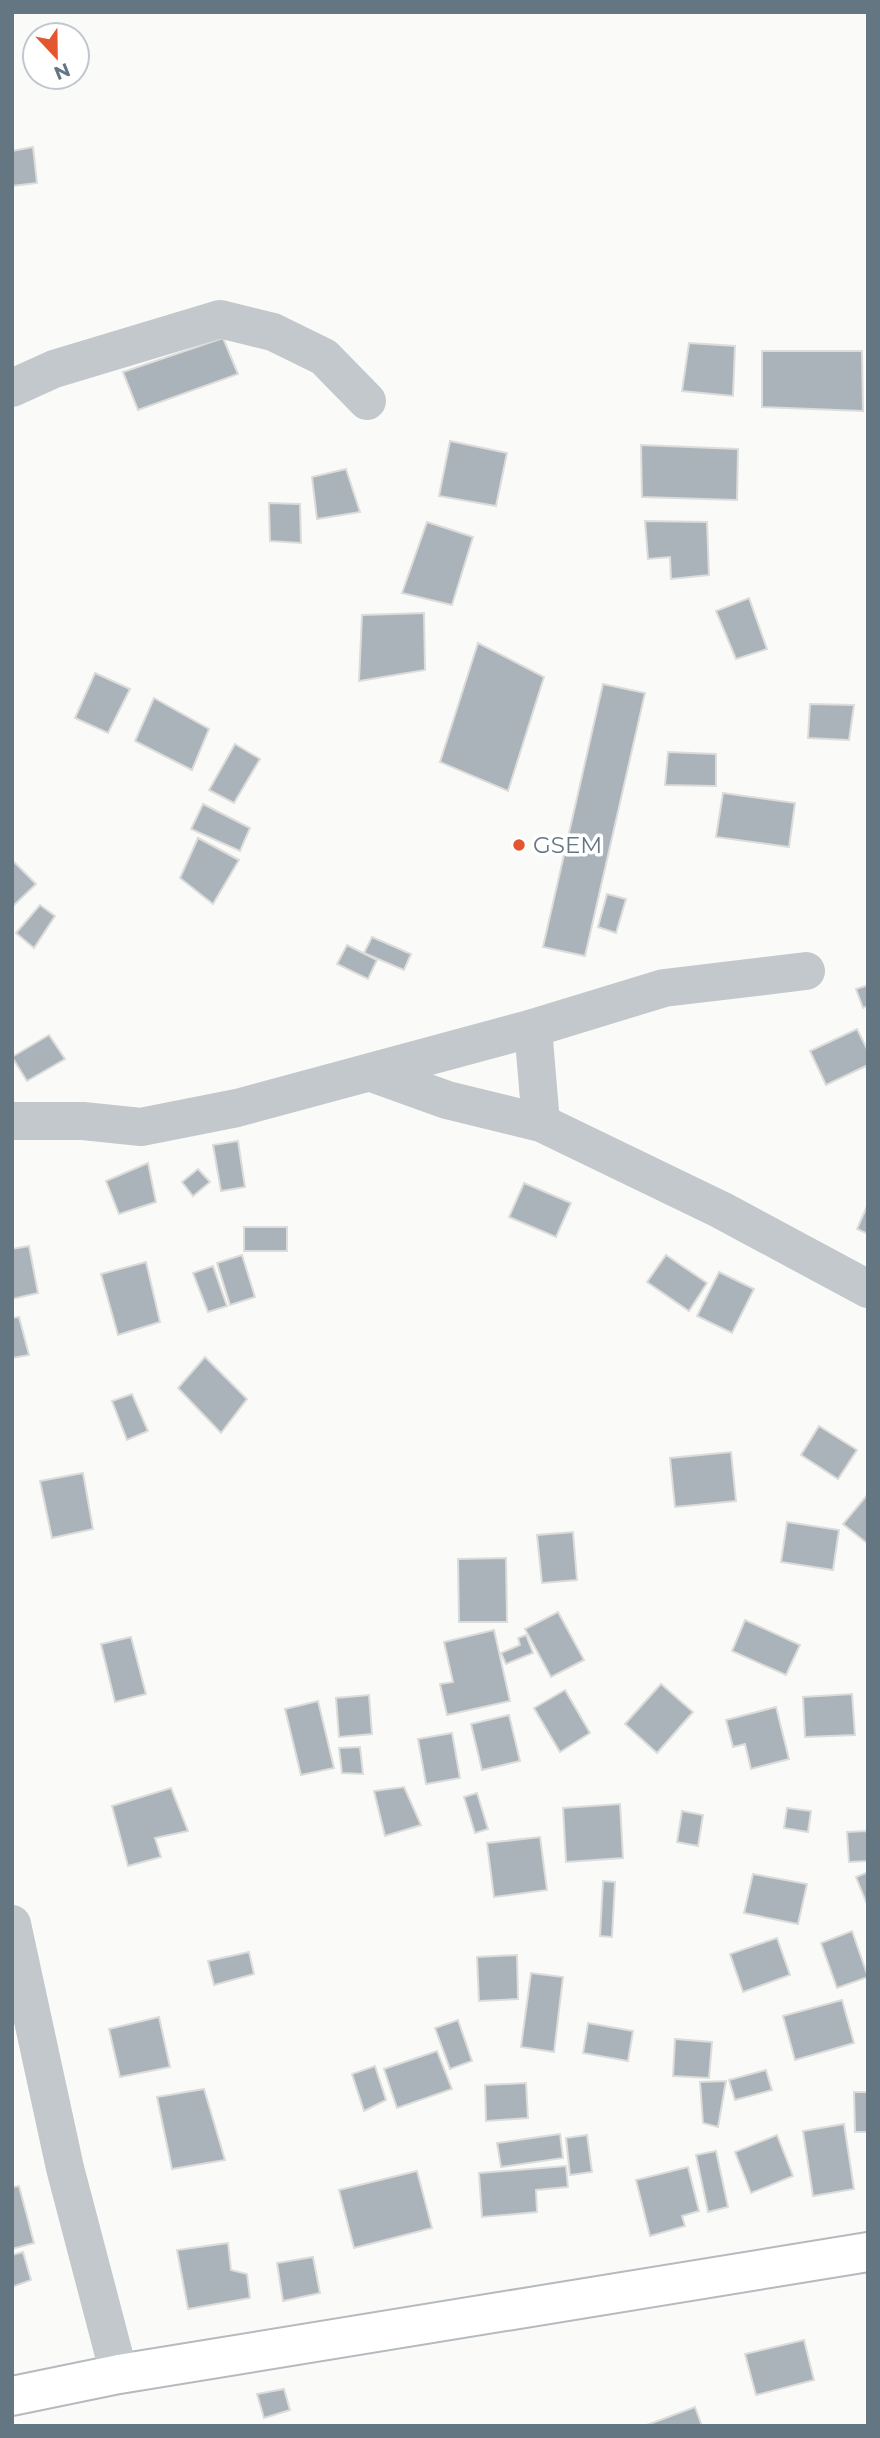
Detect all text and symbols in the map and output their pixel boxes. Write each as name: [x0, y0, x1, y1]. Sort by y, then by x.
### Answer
north arrow: [21, 21, 91, 91]
text: N: [51, 58, 74, 85]
place label: GSEM: [533, 831, 602, 859]
marker: GSEM: [511, 837, 527, 853]

